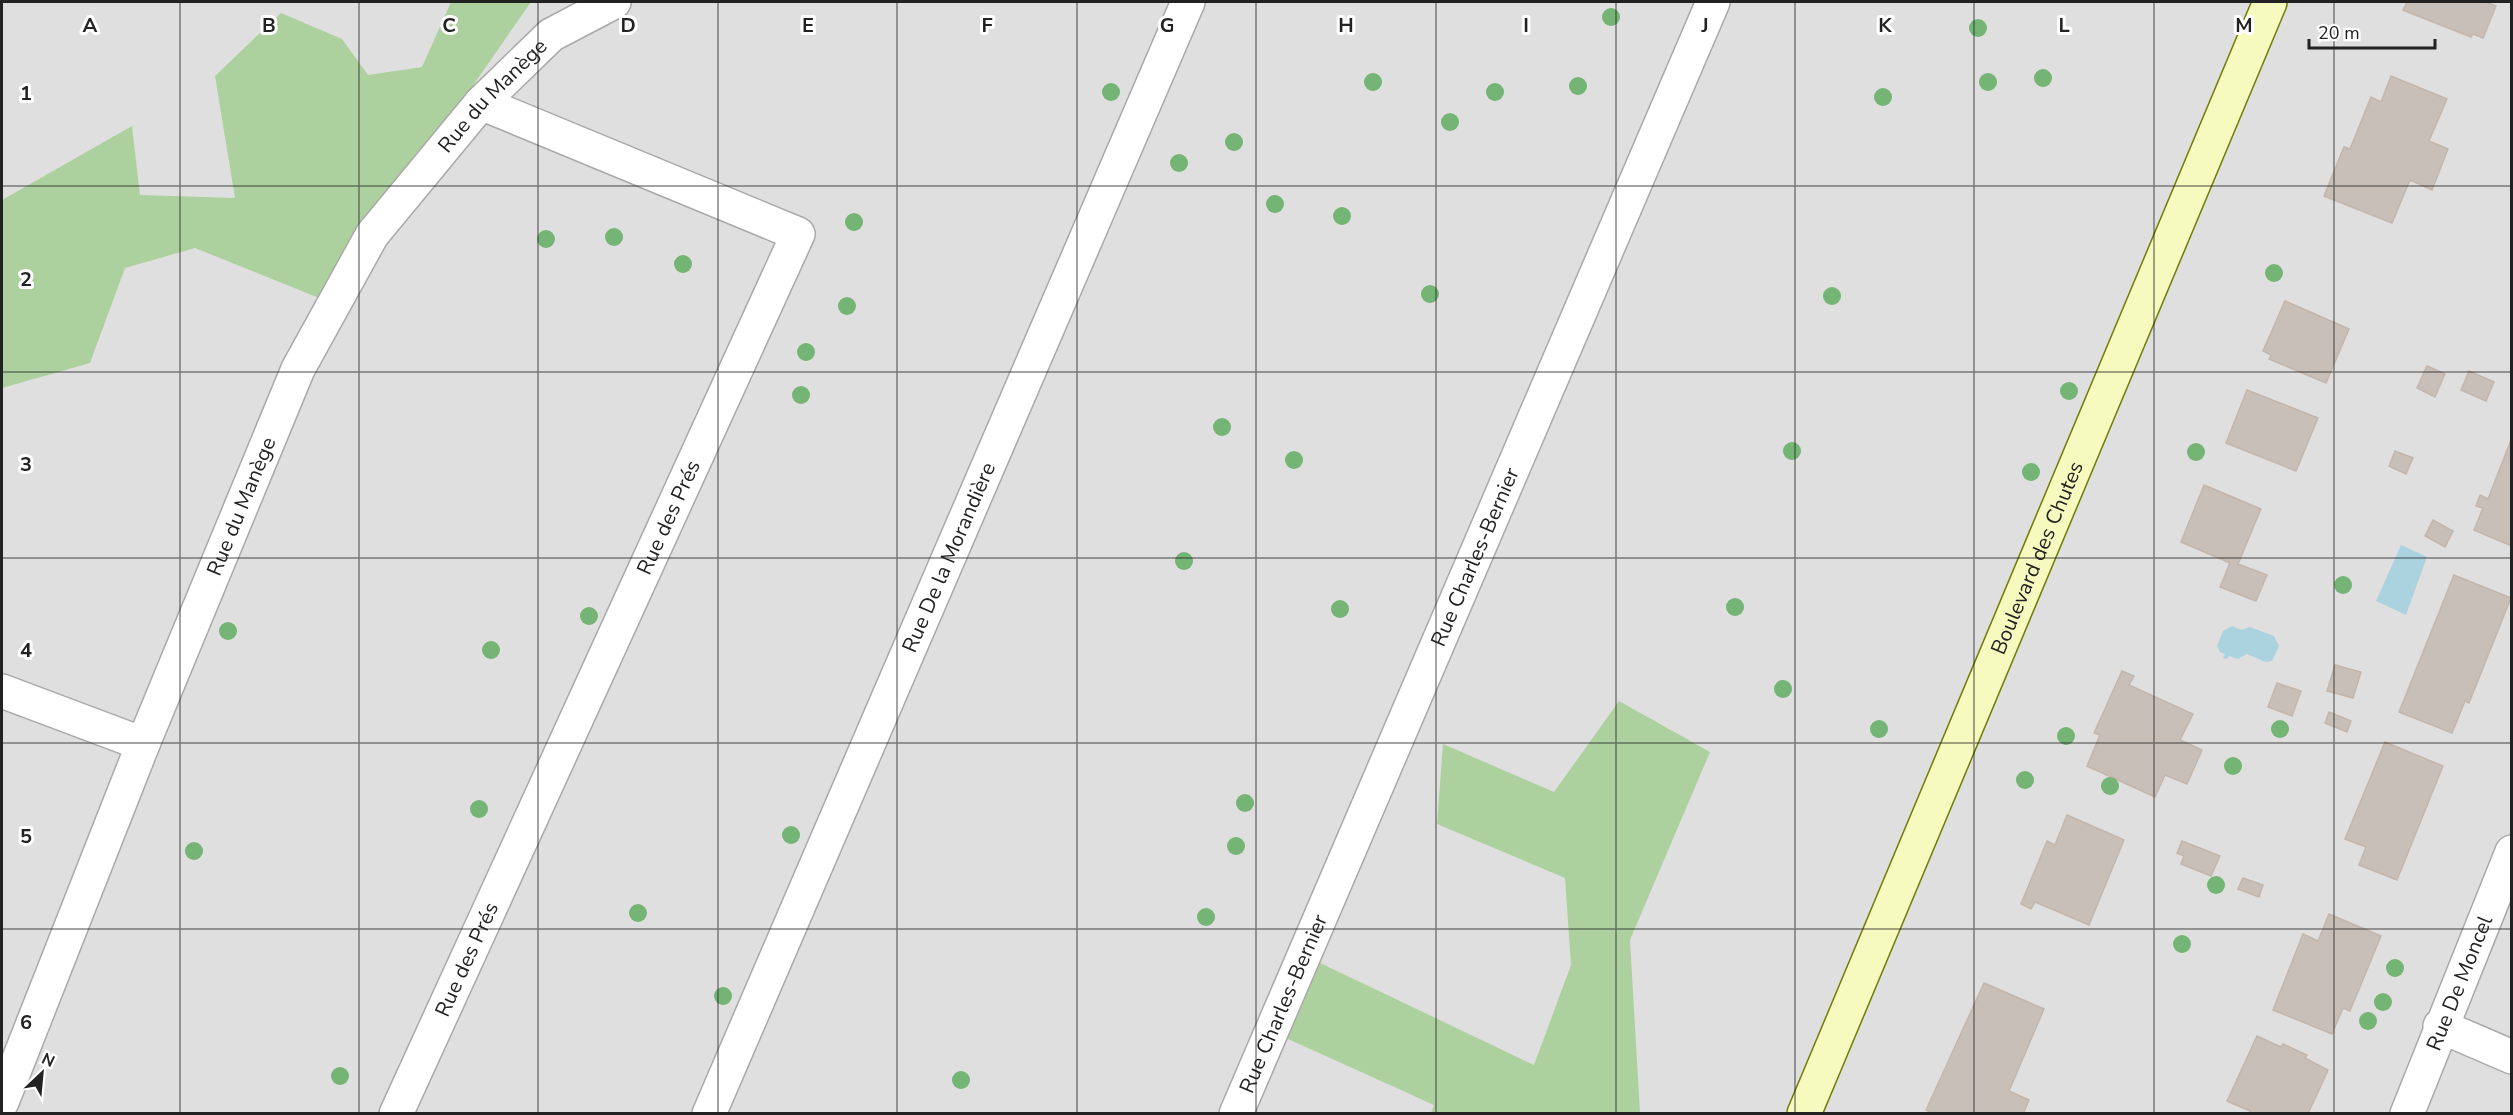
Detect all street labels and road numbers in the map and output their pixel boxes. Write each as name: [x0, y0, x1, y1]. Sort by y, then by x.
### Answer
street label: Rue du Manège: [432, 32, 553, 159]
street label: Rue du Manège: [200, 433, 282, 580]
street label: Rue des Prés: [630, 455, 707, 579]
street label: Boulevard des Chutes: [1984, 457, 2090, 659]
street label: Rue De la Morandière: [895, 458, 1002, 657]
street label: Rue Charles-Bernier: [1424, 463, 1526, 651]
street label: Rue des Prés: [428, 898, 505, 1021]
street label: Rue Charles-Bernier: [1233, 910, 1334, 1097]
street label: Rue De Moncel: [2420, 911, 2499, 1055]

